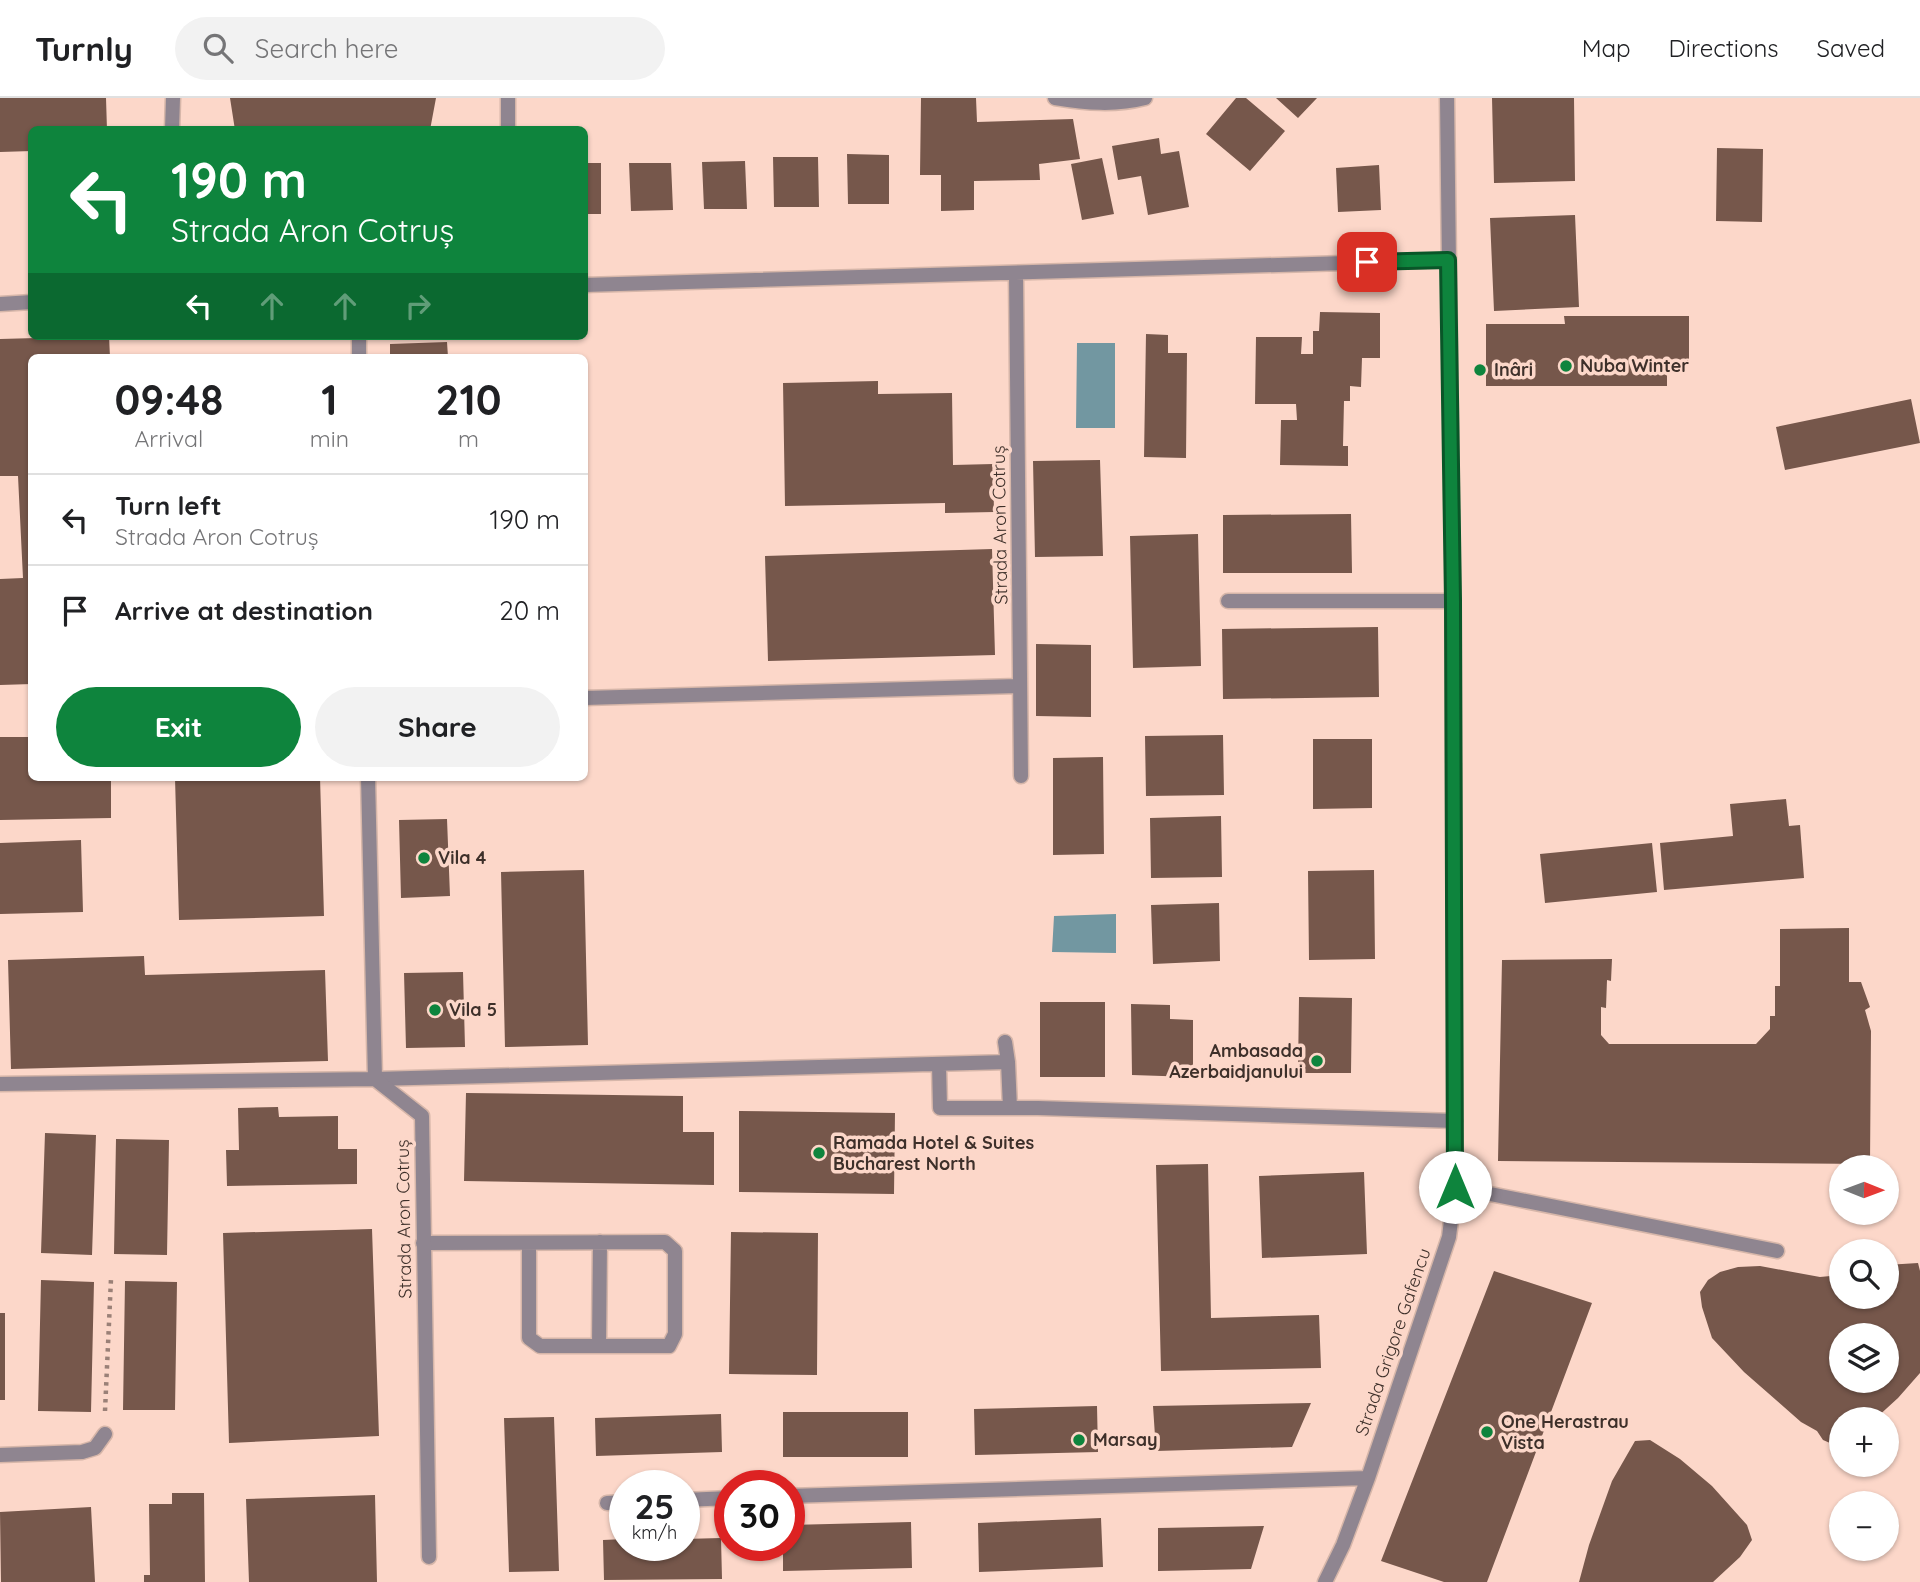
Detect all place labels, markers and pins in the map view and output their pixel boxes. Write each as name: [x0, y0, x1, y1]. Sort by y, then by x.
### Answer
pin: [1337, 232, 1397, 292]
place label: Nuba Winter: [1580, 354, 1689, 377]
place label: Inâri: [1494, 358, 1533, 381]
marker: Nuba Winter: [1558, 358, 1574, 374]
marker: Inâri: [1472, 362, 1488, 378]
place label: Vila 4: [438, 846, 487, 869]
marker: Vila 4: [416, 850, 432, 866]
place label: Vila 5: [449, 998, 497, 1021]
marker: Vila 5: [427, 1002, 443, 1018]
place label: Ambasada Azerbaidjanului: [1169, 1039, 1303, 1083]
marker: Ambasada Azerbaidjanului: [1309, 1053, 1325, 1069]
place label: Ramada Hotel & Suites Bucharest North: [833, 1131, 1035, 1175]
marker: Ramada Hotel & Suites Bucharest North: [811, 1145, 827, 1161]
place label: One Herastrau Vista: [1501, 1410, 1629, 1454]
marker: One Herastrau Vista: [1479, 1424, 1495, 1440]
place label: Marsay: [1093, 1428, 1158, 1451]
marker: Marsay: [1071, 1432, 1087, 1448]

